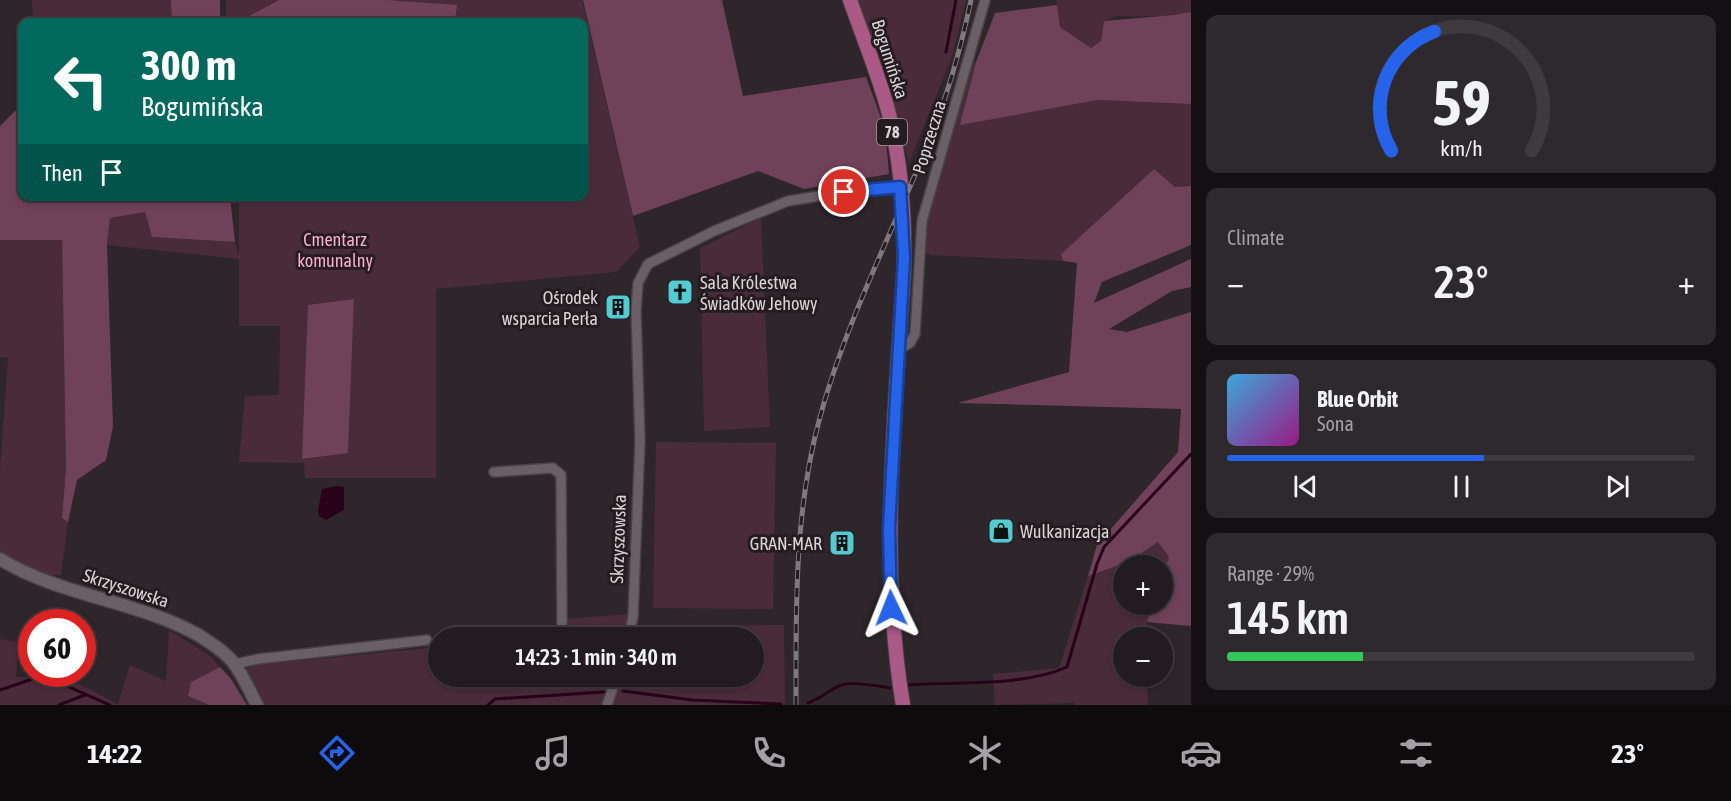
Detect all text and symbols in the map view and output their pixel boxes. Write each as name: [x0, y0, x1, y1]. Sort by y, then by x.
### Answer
street label: Bogumińska: [867, 17, 913, 101]
text: 300 m: [141, 41, 236, 89]
icon: left: [42, 42, 120, 120]
text: 59: [1432, 67, 1490, 138]
text: Bogumińska: [141, 91, 264, 122]
street label: Poprzeczna: [908, 98, 950, 176]
road number: 78: [877, 119, 907, 145]
text: km/h: [1440, 136, 1482, 161]
icon: arrive: [95, 156, 128, 189]
text: Then: [42, 160, 83, 186]
pin: [818, 166, 869, 217]
icon: arrive: [827, 175, 860, 208]
text: Climate: [1227, 226, 1284, 249]
park label: Cmentarz komunalny: [297, 229, 373, 271]
text: 23°: [1434, 256, 1488, 308]
text: −: [1227, 263, 1244, 301]
text: +: [1678, 263, 1695, 301]
place label: Sala Królestwa Świadków Jehowy: [700, 272, 817, 314]
church icon: Sala Królestwa Świadków Jehowy: [665, 277, 695, 307]
place label: Ośrodek wsparcia Perła: [502, 287, 598, 329]
building icon: Ośrodek wsparcia Perła: [603, 292, 633, 322]
text: Blue Orbit: [1317, 386, 1398, 412]
text: Sona: [1317, 412, 1354, 435]
icon: previous: [1289, 470, 1322, 503]
icon: pause: [1445, 470, 1478, 503]
icon: next: [1601, 470, 1634, 503]
street label: Skrzyszowska: [606, 494, 630, 584]
shop icon: Wulkanizacja: [986, 516, 1016, 546]
place label: Wulkanizacja: [1020, 521, 1109, 542]
building icon: GRAN-MAR: [827, 528, 857, 558]
place label: GRAN-MAR: [750, 533, 822, 554]
map controls: [1113, 555, 1173, 687]
button: +: [1113, 555, 1173, 615]
text: Range · 29%: [1227, 562, 1314, 585]
street label: Skrzyszowska: [80, 564, 172, 612]
position arrow: [859, 576, 923, 640]
text: 145 km: [1227, 592, 1349, 644]
speed limit sign: 60: [18, 609, 96, 687]
button: −: [1113, 627, 1173, 687]
text: 14:23 · 1 min · 340 m: [515, 644, 677, 670]
icon: directions: [316, 732, 358, 774]
icon: music: [532, 732, 574, 774]
icon: phone: [748, 732, 790, 774]
icon: climate: [964, 732, 1006, 774]
icon: car: [1180, 732, 1222, 774]
icon: filters: [1395, 732, 1437, 774]
text: 14:22: [87, 738, 142, 769]
text: 23°: [1611, 738, 1644, 769]

